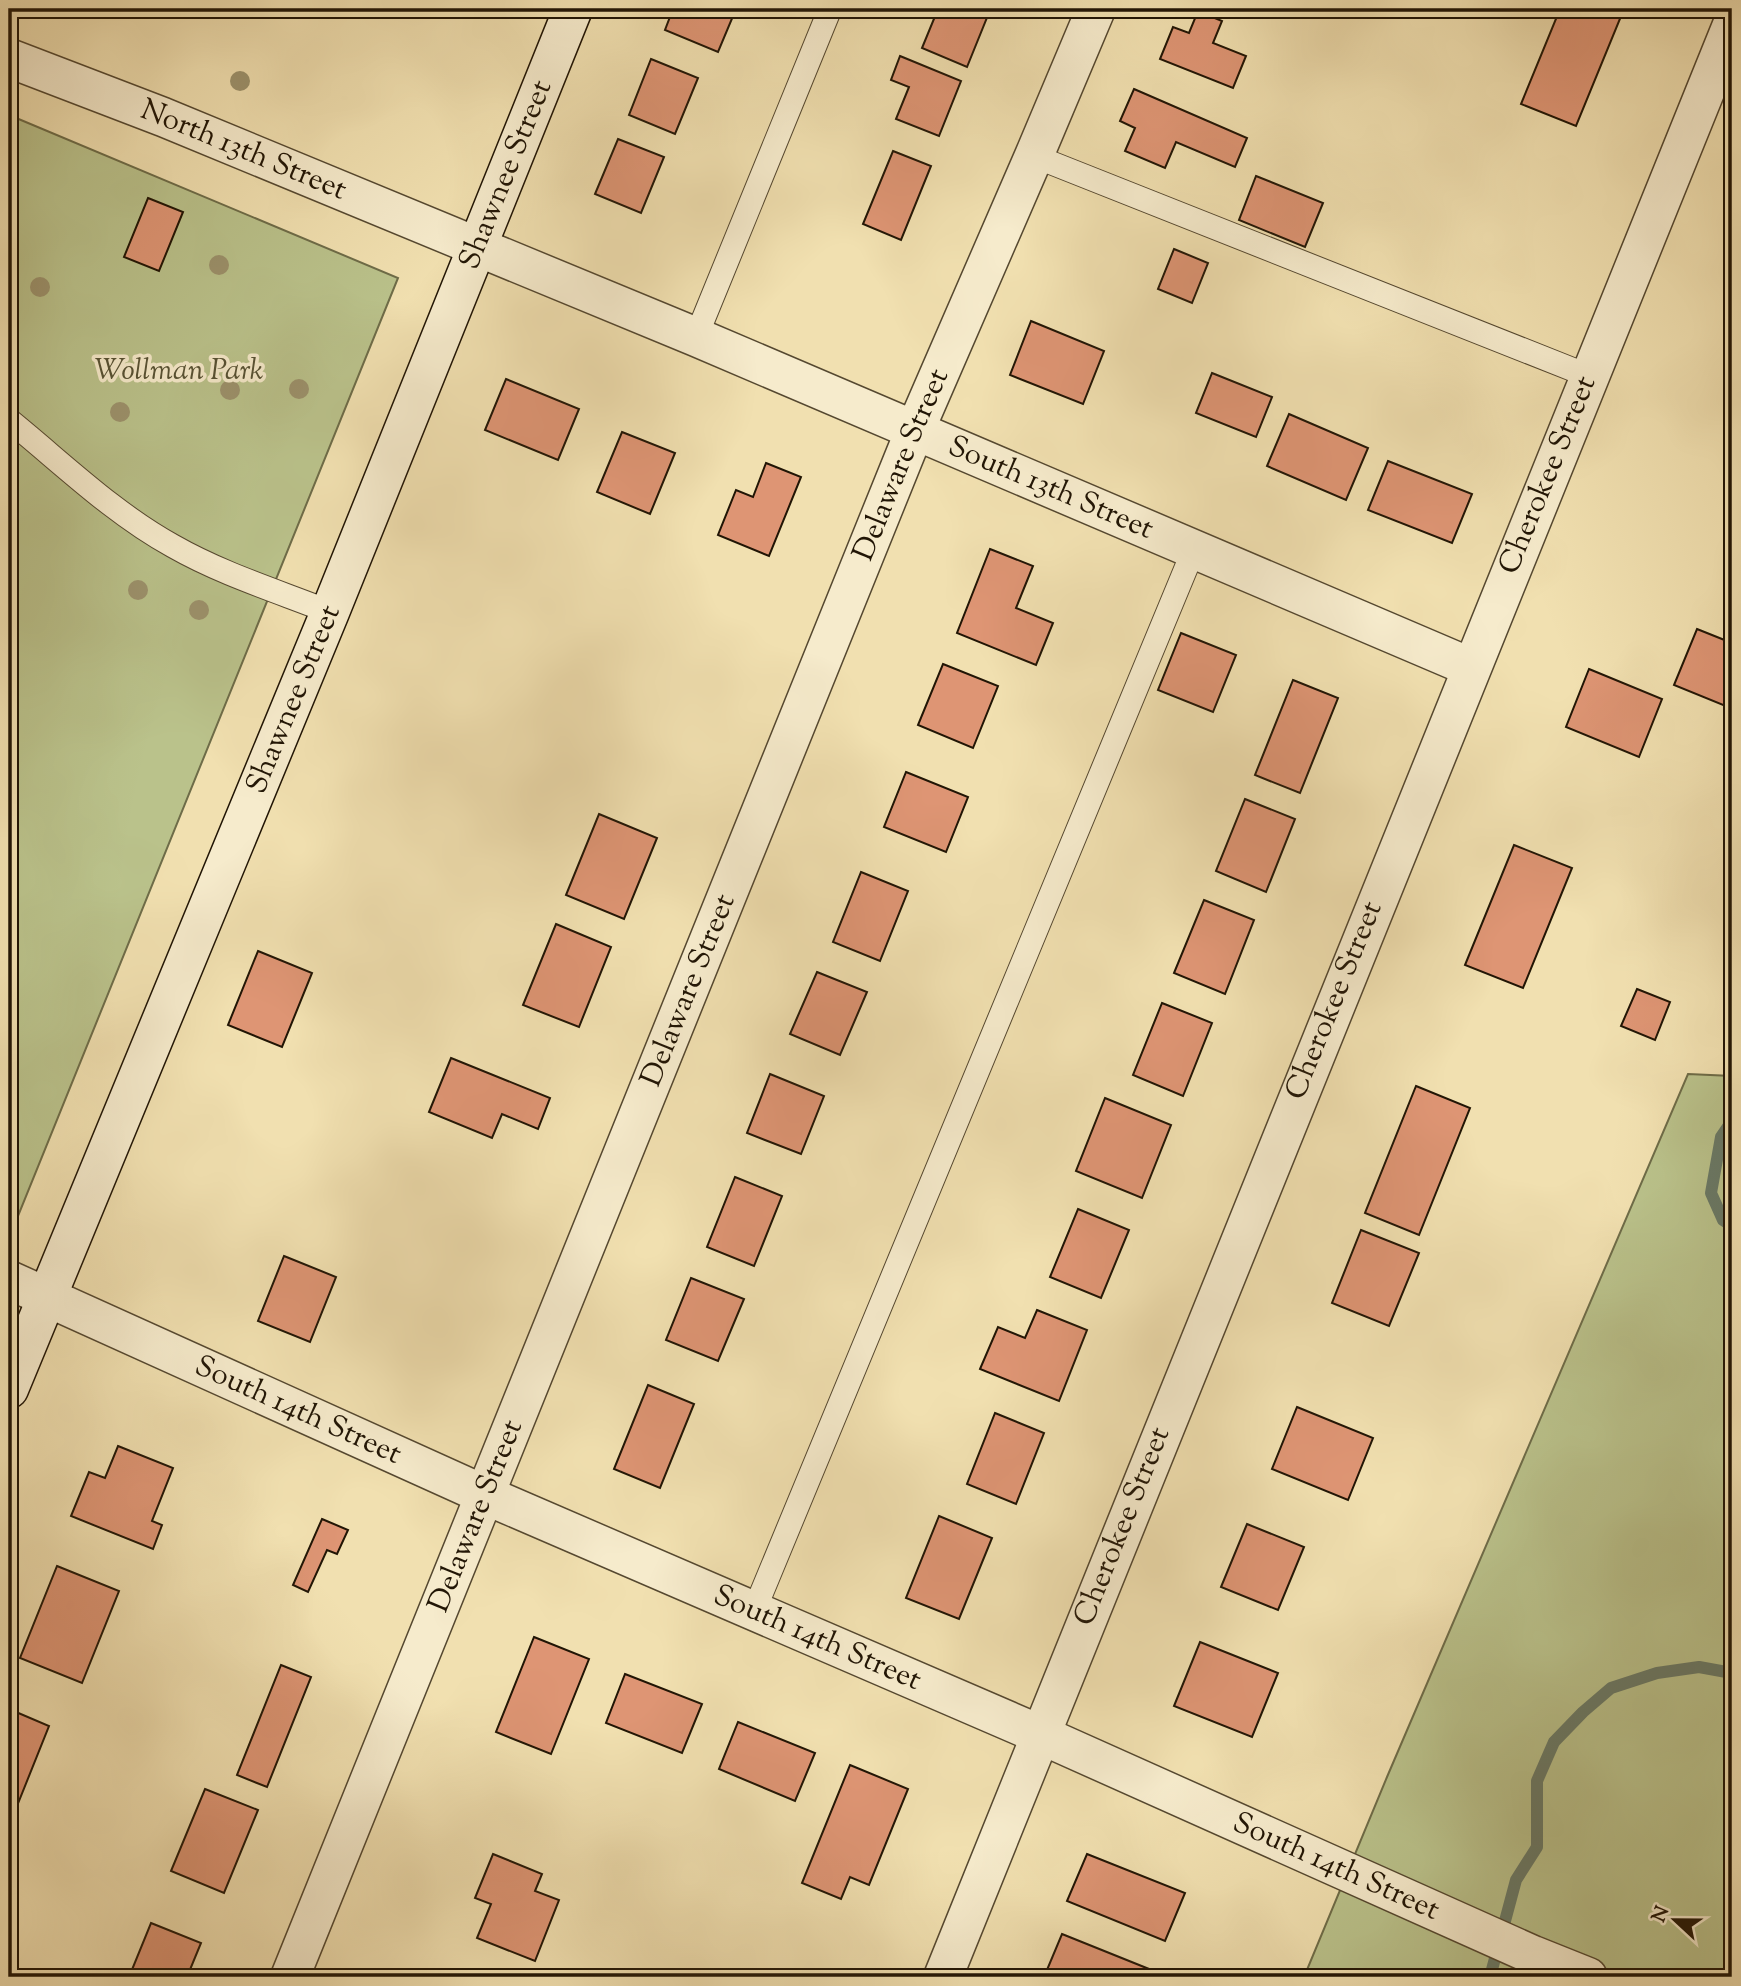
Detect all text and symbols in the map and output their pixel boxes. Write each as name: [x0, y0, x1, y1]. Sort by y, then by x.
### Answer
street label: Shawnee Street: [449, 74, 564, 276]
street label: North 13th Street: [134, 89, 353, 212]
park label: Wollman Park: [95, 350, 263, 393]
street label: Delaware Street: [843, 362, 961, 568]
street label: Cherokee Street: [1488, 370, 1608, 581]
street label: South 13th Street: [941, 425, 1160, 551]
street label: Shawnee Street: [236, 599, 352, 800]
street label: Delaware Street: [630, 888, 747, 1093]
street label: Cherokee Street: [1275, 895, 1394, 1106]
street label: South 14th Street: [188, 1345, 408, 1476]
street label: Delaware Street: [418, 1413, 534, 1619]
street label: Cherokee Street: [1063, 1421, 1182, 1632]
street label: South 14th Street: [706, 1574, 928, 1702]
street label: South 14th Street: [1226, 1802, 1446, 1932]
north arrow: [1640, 1884, 1710, 1954]
text: N: [1646, 1902, 1677, 1927]

